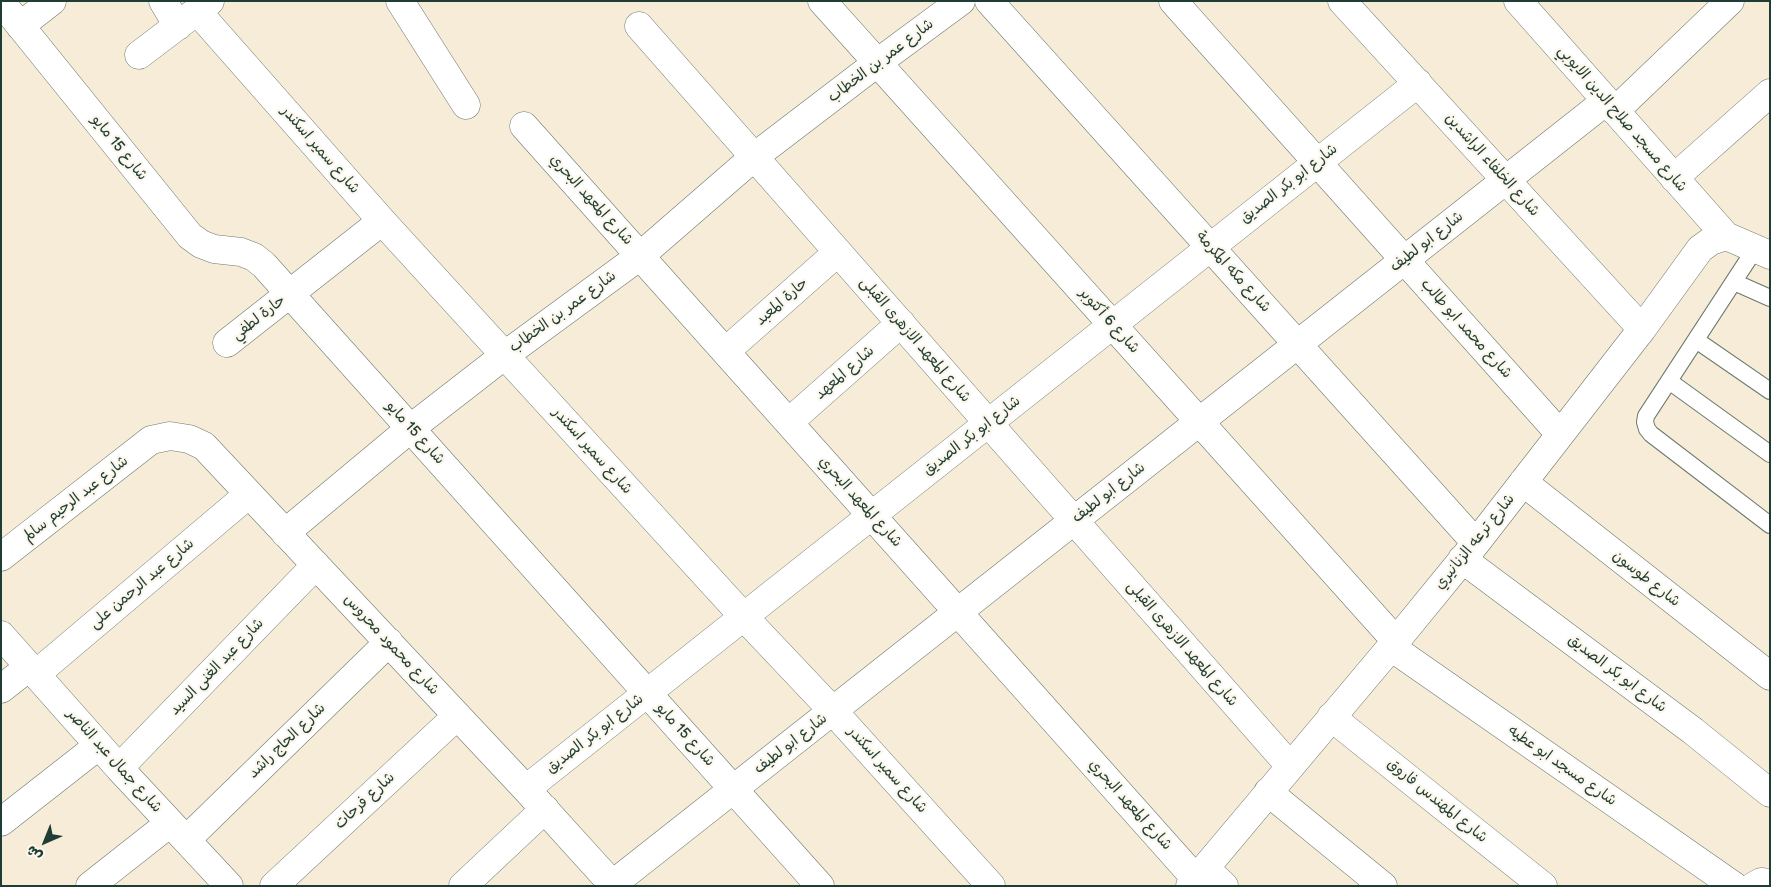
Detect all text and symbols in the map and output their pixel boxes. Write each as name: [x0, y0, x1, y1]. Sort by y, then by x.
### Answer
street label: شارع عمر بن الخطاب: [825, 15, 937, 107]
street label: شارع مسجد صلاح الدين الايوبي: [1554, 42, 1690, 196]
street label: شارع سمير اسكندر: [277, 102, 363, 198]
street label: شارع الخلفاء الراشدين: [1441, 110, 1543, 220]
street label: شارع 15 مايو: [87, 112, 151, 184]
street label: شارع ابو بكر الصديق: [1237, 140, 1341, 228]
street label: شارع المعهد البحري: [545, 151, 637, 249]
street label: شارع ابو لطيف: [1387, 208, 1467, 276]
street label: شارع مكه المكرمة: [1192, 228, 1274, 316]
street label: شارع عمر بن الخطاب: [506, 267, 620, 357]
street label: حارة المعبد: [752, 274, 812, 330]
street label: شارع المعهد الازهرى القبلى: [856, 274, 974, 406]
street label: شارع محمد ابو طالب: [1417, 276, 1515, 382]
street label: شارع 6 أكتوبر: [1075, 285, 1143, 357]
street label: حارة لطفي: [229, 292, 289, 344]
street label: شارع المعهد: [812, 342, 878, 404]
street label: شارع ابو بكر الصديق: [920, 392, 1024, 480]
street label: شارع 15 مايو: [382, 398, 448, 468]
street label: شارع سمير اسكندر: [548, 404, 636, 498]
street label: شارع عبد الرحيم سالم: [20, 452, 132, 546]
street label: شارع المعهد البحري: [814, 453, 906, 551]
street label: شارع ابو لطيف: [1069, 459, 1149, 527]
street label: شارع ترعه الزنانيري: [1431, 491, 1519, 593]
street label: شارع عبد الرحمن على: [86, 535, 198, 633]
street label: شارع طوسون: [1608, 547, 1684, 611]
street label: شارع المعهد الازهرى القبلى: [1123, 578, 1241, 710]
street label: شارع محمود محروس: [340, 591, 442, 699]
street label: شارع عبد الغنى السيد: [166, 615, 268, 719]
street label: شارع ابو بكر الصديق: [1564, 631, 1670, 717]
street label: شارع ابو بكر الصديق: [543, 690, 647, 778]
street label: شارع الحاج راشد: [245, 700, 329, 782]
street label: شارع 15 مايو: [652, 700, 718, 770]
street label: شارع جمال عبد الناصر: [63, 705, 165, 817]
street label: شارع ابو لطيف: [751, 710, 831, 778]
street label: شارع مسجد ابو عطيه: [1504, 722, 1620, 810]
street label: شارع سمير اسكندر: [843, 723, 931, 817]
street label: شارع المهندس فاروق: [1383, 755, 1491, 847]
street label: شارع المعهد البحري: [1084, 756, 1176, 854]
street label: شارع فرحات: [331, 769, 399, 833]
north arrow: [20, 817, 70, 867]
text: ش: [23, 842, 46, 865]

